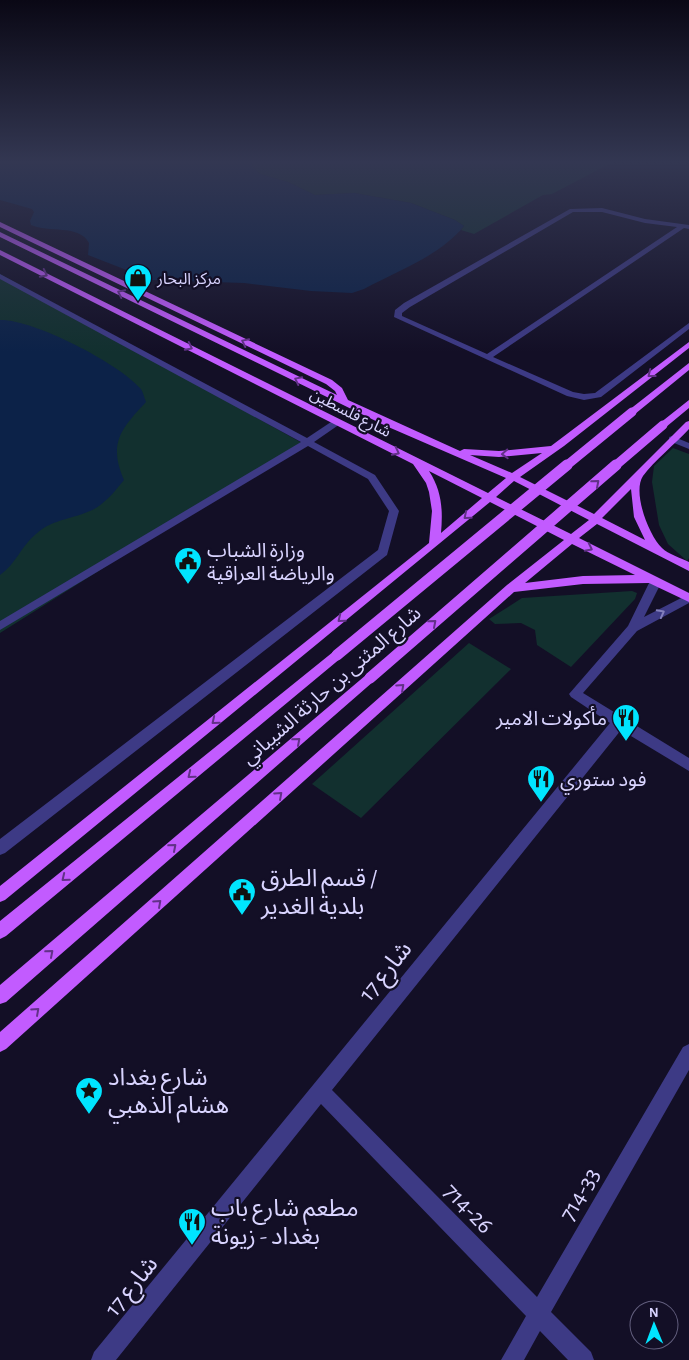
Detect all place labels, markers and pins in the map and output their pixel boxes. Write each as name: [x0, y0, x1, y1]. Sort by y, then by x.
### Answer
shop icon: مركز البحار: [123, 263, 153, 302]
place label: مركز البحار: [156, 271, 221, 288]
place label: وزارة الشباب والرياضة العراقية: [207, 541, 335, 585]
public building icon: وزارة الشباب والرياضة العراقية: [173, 546, 203, 585]
restaurant icon: مأكولات الامير: [611, 703, 641, 742]
place label: مأكولات الامير: [495, 706, 607, 730]
restaurant icon: فود ستوري: [526, 764, 556, 803]
place label: فود ستوري: [560, 770, 646, 795]
place label: قسم الطرق / بلدية الغدير: [260, 867, 377, 920]
public building icon: قسم الطرق / بلدية الغدير: [227, 877, 257, 916]
place label: شارع بغداد هشام الذهبي: [108, 1066, 229, 1124]
place icon: شارع بغداد هشام الذهبي: [74, 1076, 104, 1115]
place label: مطعم شارع باب بغداد - زيونة: [211, 1197, 359, 1250]
restaurant icon: مطعم شارع باب بغداد - زيونة: [177, 1207, 207, 1246]

